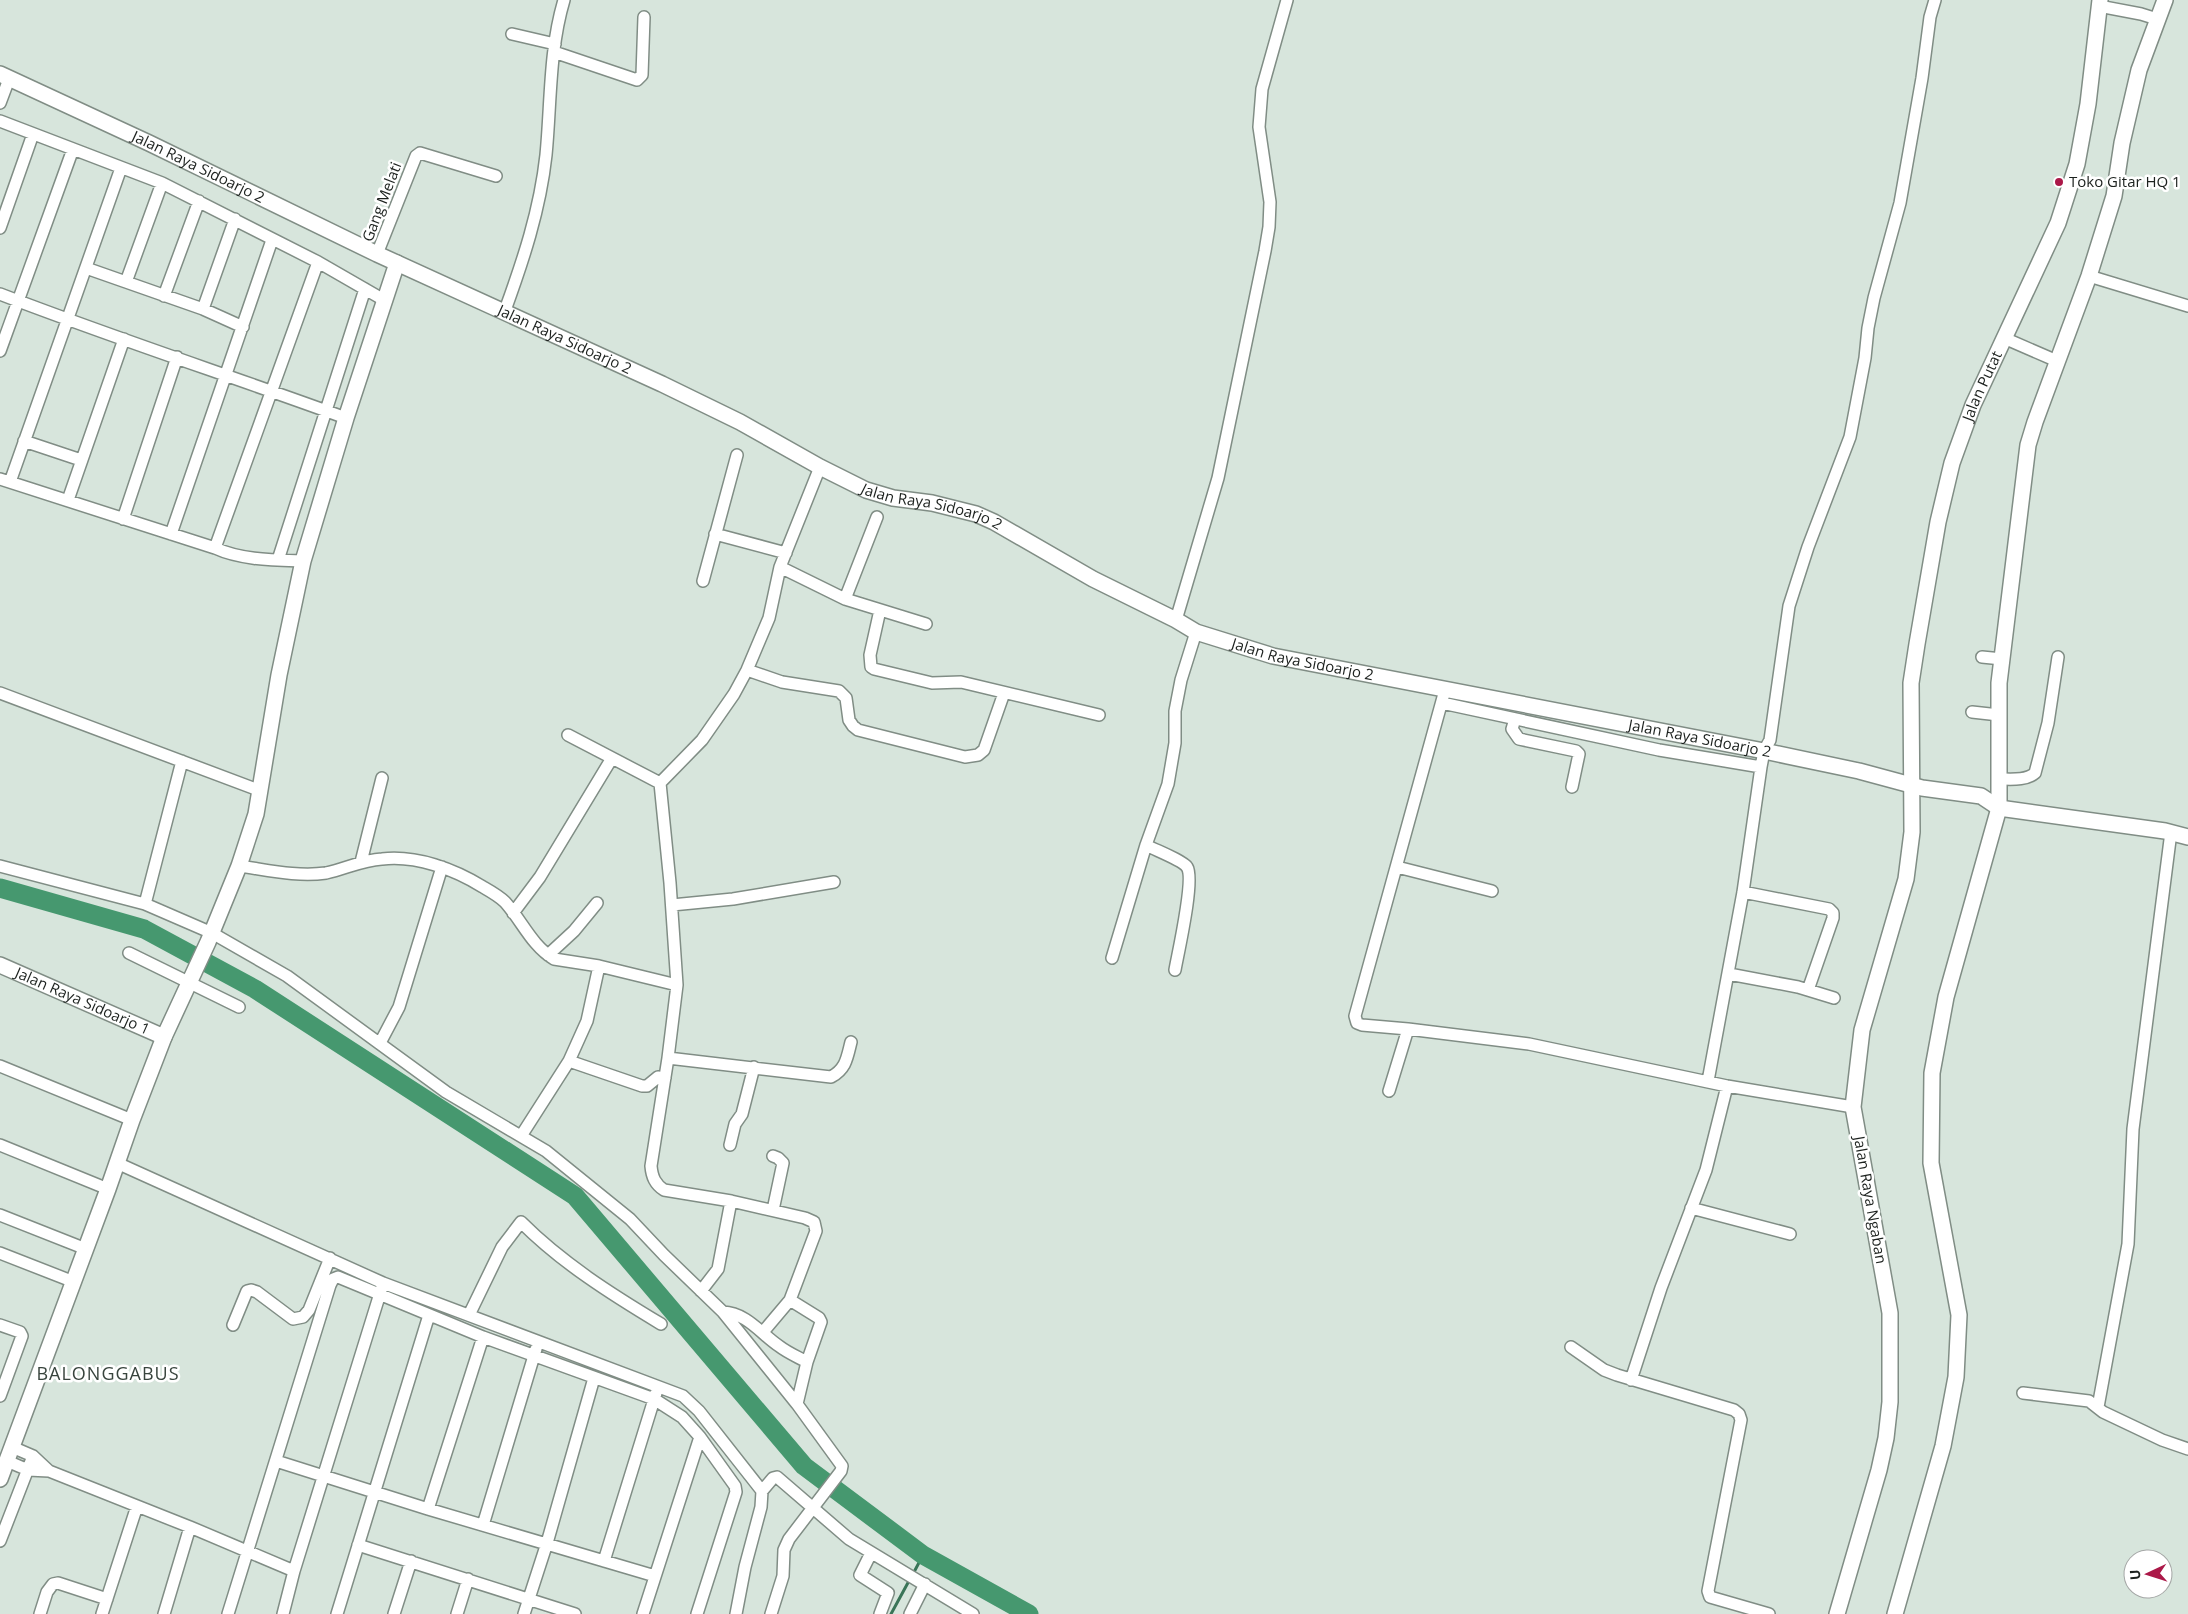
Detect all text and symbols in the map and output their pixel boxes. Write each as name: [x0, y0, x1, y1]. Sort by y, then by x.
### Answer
street label: Jalan Raya Sidoarjo 2: [127, 125, 268, 207]
street label: Gang Melati: [357, 159, 405, 244]
place label: Toko Gitar HQ 1: [2069, 171, 2181, 191]
marker: Toko Gitar HQ 1: [2053, 176, 2065, 188]
street label: Jalan Raya Sidoarjo 2: [493, 299, 635, 378]
street label: Jalan Putat: [1956, 347, 2006, 425]
street label: Jalan Raya Sidoarjo 2: [856, 477, 1006, 534]
street label: Jalan Raya Sidoarjo 2: [1227, 632, 1375, 684]
street label: Jalan Raya Sidoarjo 2: [1625, 714, 1773, 761]
street label: Jalan Raya Sidoarjo 1: [11, 961, 153, 1039]
street label: Jalan Raya Ngaban: [1850, 1132, 1892, 1265]
district label: BALONGGABUS: [36, 1361, 180, 1385]
north arrow: [2123, 1549, 2173, 1599]
text: U: [2125, 1569, 2144, 1581]

